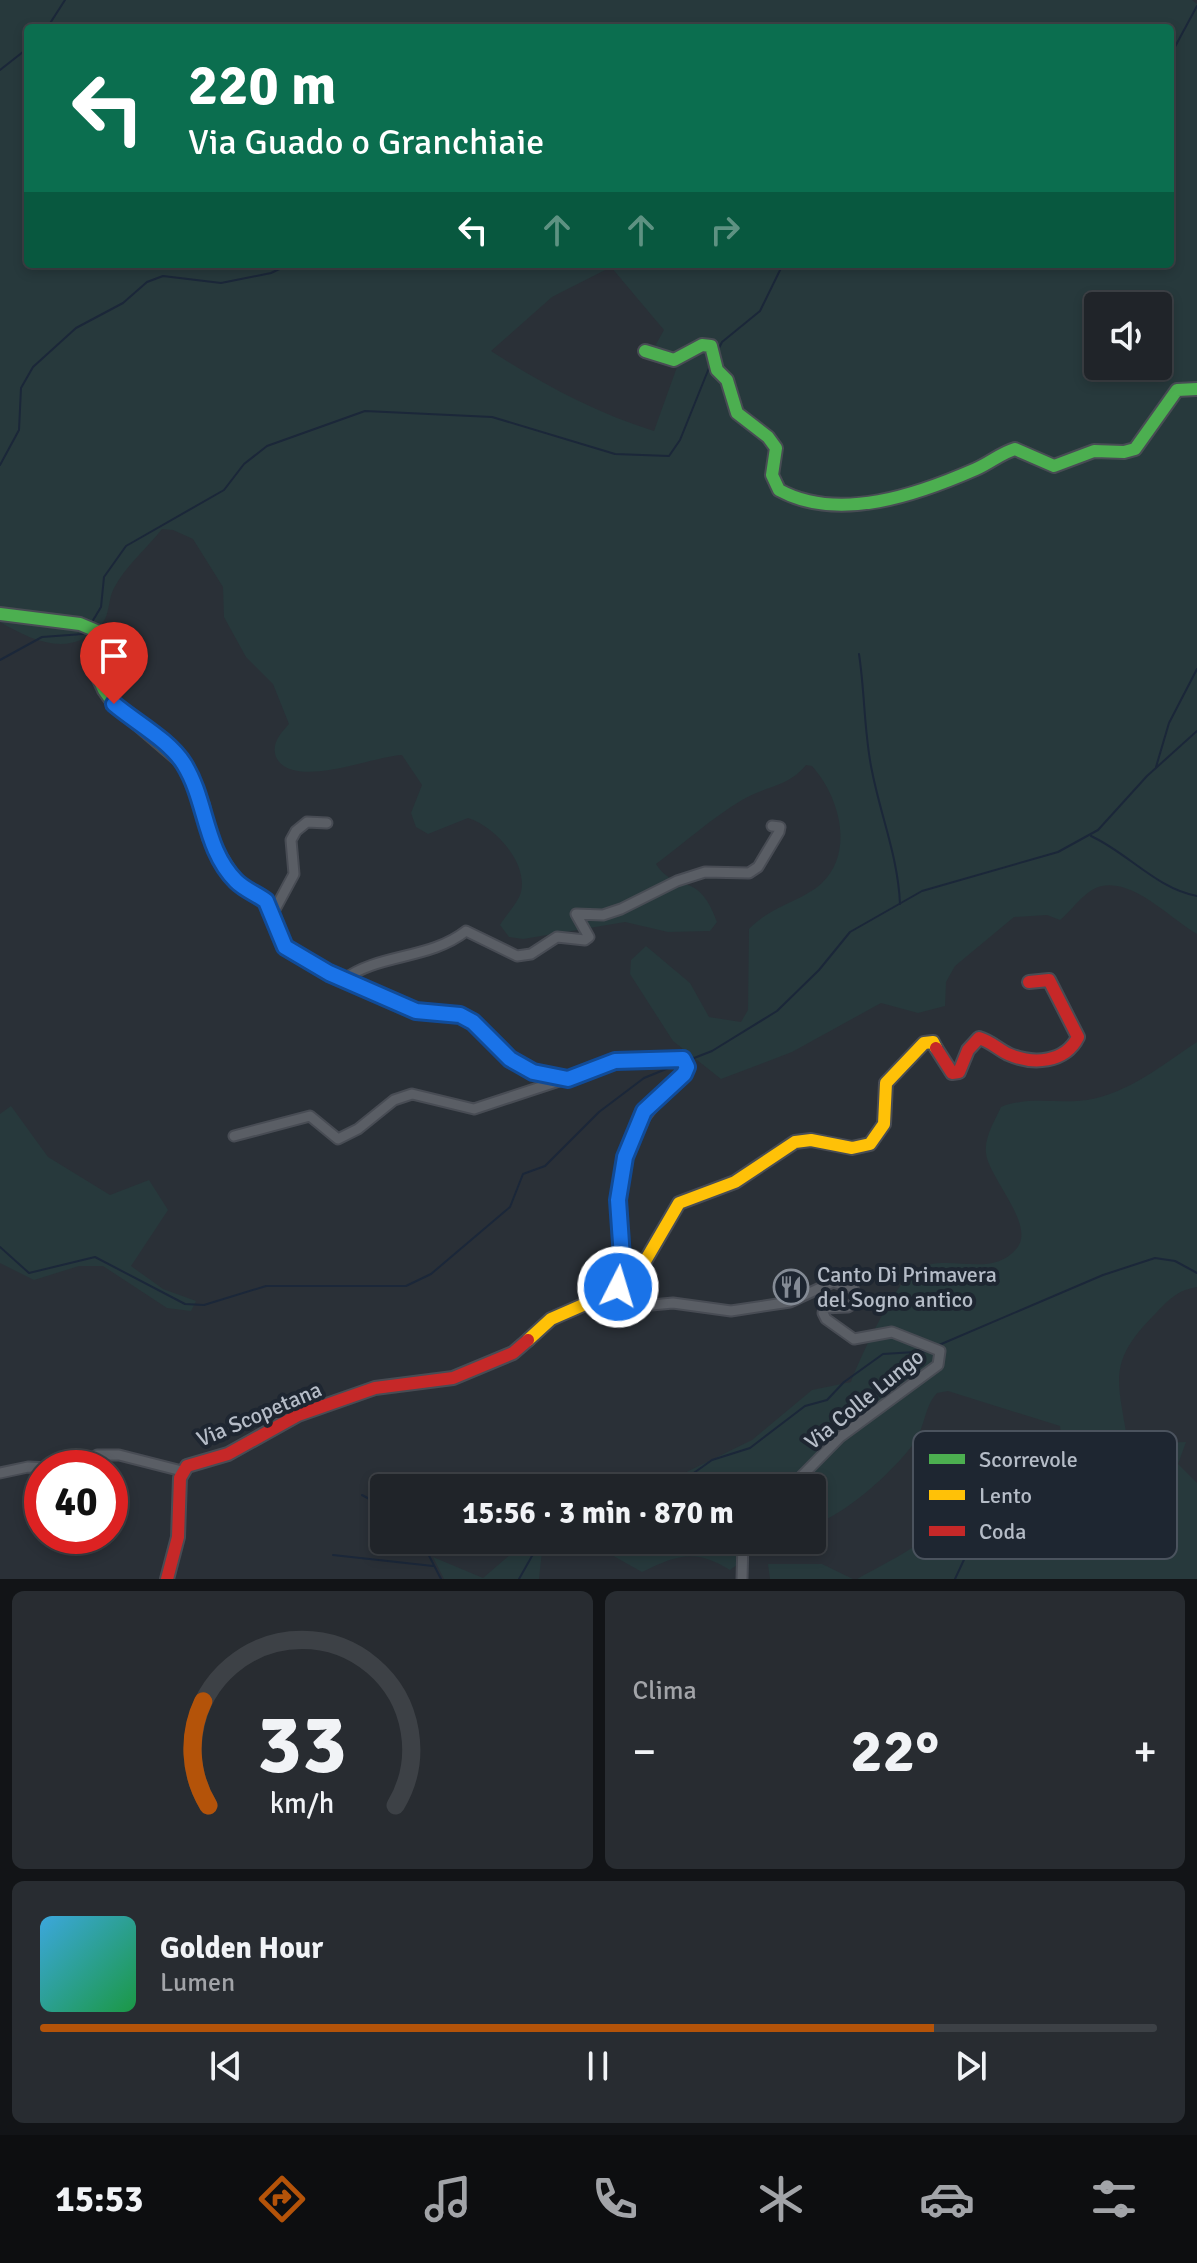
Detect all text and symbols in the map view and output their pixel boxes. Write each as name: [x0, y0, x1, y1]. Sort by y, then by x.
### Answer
text: 220 m: [188, 51, 336, 120]
icon: left: [56, 56, 160, 160]
text: Via Guado o Granchiaie: [188, 120, 544, 165]
icon: left: [451, 208, 495, 252]
icon: ahead: [535, 208, 579, 252]
icon: ahead: [619, 208, 663, 252]
icon: right: [703, 208, 747, 252]
map controls: [1084, 292, 1172, 380]
button: sound: [1084, 292, 1172, 380]
pin: [80, 622, 148, 704]
icon: arrive: [92, 634, 136, 678]
position arrow: [576, 1245, 660, 1329]
place label: Canto Di Primavera del Sogno antico: [817, 1261, 997, 1313]
restaurant icon: Canto Di Primavera del Sogno antico: [772, 1268, 810, 1306]
street label: Via Colle Lungo: [799, 1343, 929, 1455]
street label: Via Scopetana: [192, 1376, 326, 1452]
legend: [913, 1431, 1177, 1559]
text: Scorrevole: [979, 1446, 1078, 1473]
speed limit sign: 40: [24, 1450, 128, 1554]
text: Lento: [979, 1482, 1032, 1509]
text: 15:56 · 3 min · 870 m: [462, 1495, 734, 1532]
text: Coda: [979, 1518, 1026, 1545]
text: Clima: [633, 1675, 697, 1707]
text: 33: [257, 1694, 347, 1796]
text: 22°: [850, 1715, 939, 1789]
text: −: [633, 1725, 656, 1779]
text: +: [1133, 1725, 1157, 1779]
text: km/h: [270, 1786, 335, 1821]
text: Golden Hour: [160, 1930, 323, 1967]
text: Lumen: [160, 1967, 235, 1999]
icon: previous: [204, 2044, 248, 2088]
icon: pause: [576, 2044, 620, 2088]
icon: next: [949, 2044, 993, 2088]
icon: directions: [254, 2171, 310, 2227]
icon: music: [420, 2171, 476, 2227]
icon: phone: [587, 2171, 643, 2227]
icon: climate: [753, 2171, 809, 2227]
icon: car: [919, 2171, 975, 2227]
icon: filters: [1086, 2171, 1142, 2227]
text: 15:53: [55, 2177, 144, 2222]

